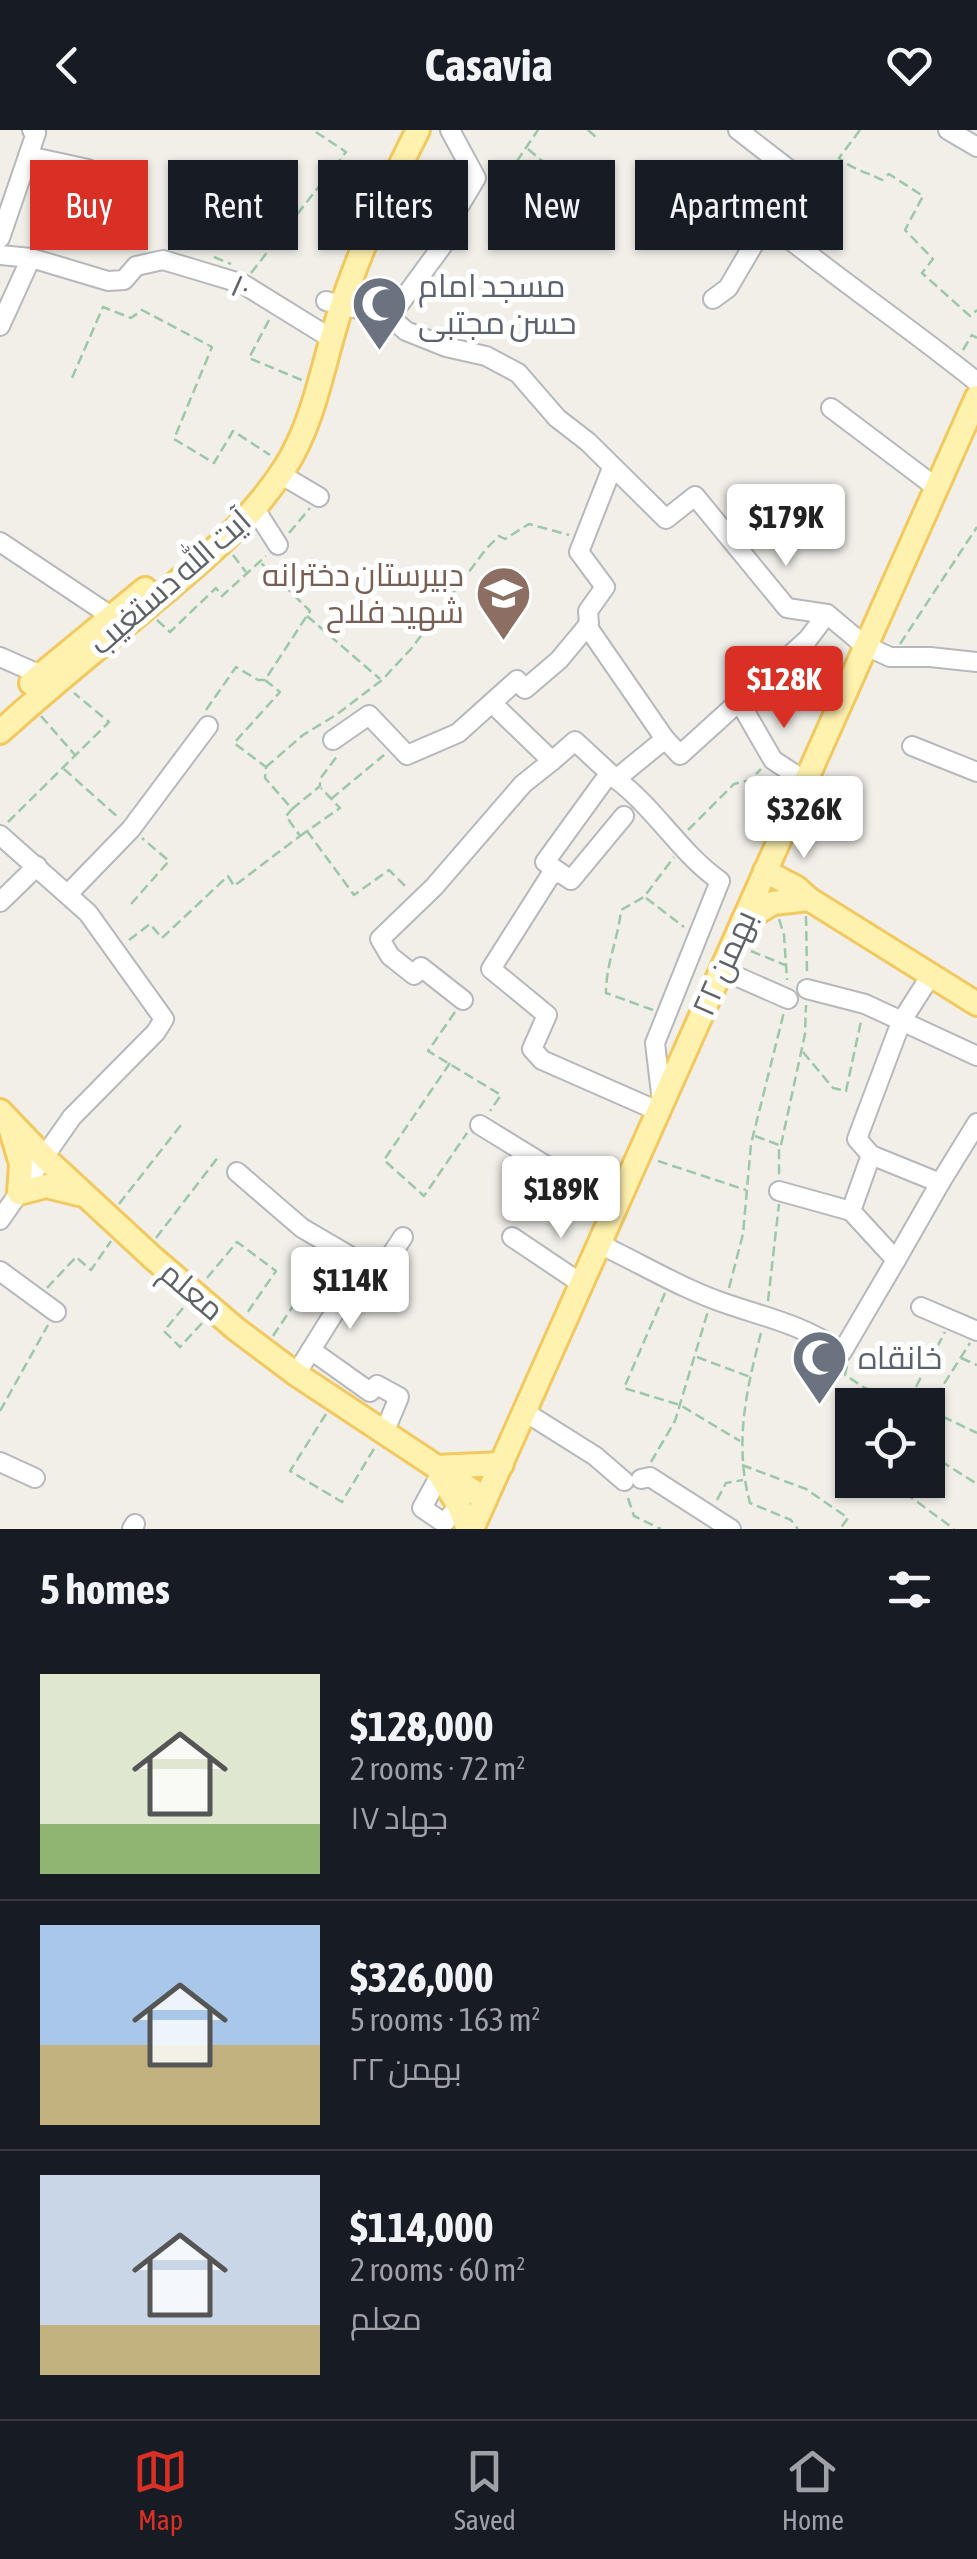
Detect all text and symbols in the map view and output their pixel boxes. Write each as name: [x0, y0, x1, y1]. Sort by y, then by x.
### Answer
icon: back: [40, 38, 95, 93]
icon: heart: [882, 38, 937, 93]
text: Casavia: [425, 39, 552, 91]
chip: Buy: [30, 160, 148, 250]
chip: Rent: [168, 160, 298, 250]
chip: Filters: [318, 160, 468, 250]
chip: New: [488, 160, 615, 250]
chip: Apartment: [635, 160, 843, 250]
street label: ۱۰: [226, 266, 257, 307]
place label: مسجد امام حسن مجتبی: [418, 267, 576, 342]
mosque icon: مسجد امام حسن مجتبی: [349, 274, 409, 353]
pin: $179K: [716, 484, 856, 569]
text: $179K: [749, 498, 823, 535]
street label: آیت الله دستغیب: [80, 500, 258, 662]
place label: دبیرستان دخترانه شهید فلاح: [262, 556, 464, 634]
school or university icon: دبیرستان دخترانه شهید فلاح: [473, 563, 533, 642]
pin: $128K: [714, 646, 854, 731]
text: $128K: [747, 660, 821, 697]
pin: $326K: [734, 776, 874, 861]
text: $326K: [767, 790, 841, 827]
street label: ۲۲ بهمن: [684, 904, 764, 1022]
pin: $189K: [491, 1156, 631, 1241]
text: $189K: [524, 1170, 598, 1207]
pin: $114K: [280, 1247, 420, 1332]
street label: معلم: [150, 1253, 232, 1331]
text: $114K: [313, 1261, 387, 1298]
mosque icon: خانقاه: [789, 1328, 849, 1407]
place label: خانقاه: [858, 1339, 942, 1376]
map controls: [835, 1388, 945, 1498]
button: locate: [835, 1388, 945, 1498]
icon: filters: [882, 1562, 937, 1617]
text: 5 homes: [40, 1565, 170, 1613]
text: $128,000: [350, 1702, 494, 1750]
icon: home: [120, 1714, 240, 1834]
text: 2 rooms · 72 m²: [350, 1750, 525, 1787]
text: جهاد ۱۷: [350, 1799, 448, 1836]
text: $326,000: [350, 1953, 494, 2001]
icon: home: [120, 1965, 240, 2085]
text: 5 rooms · 163 m²: [350, 2001, 540, 2038]
text: ۲۲ بهمن: [350, 2050, 462, 2087]
text: $114,000: [350, 2203, 494, 2251]
icon: home: [120, 2215, 240, 2335]
text: 2 rooms · 60 m²: [350, 2251, 525, 2288]
text: معلم: [350, 2300, 422, 2337]
tab: Map: [133, 2444, 188, 2536]
tab: Saved: [454, 2444, 516, 2536]
tab: Home: [782, 2444, 844, 2536]

